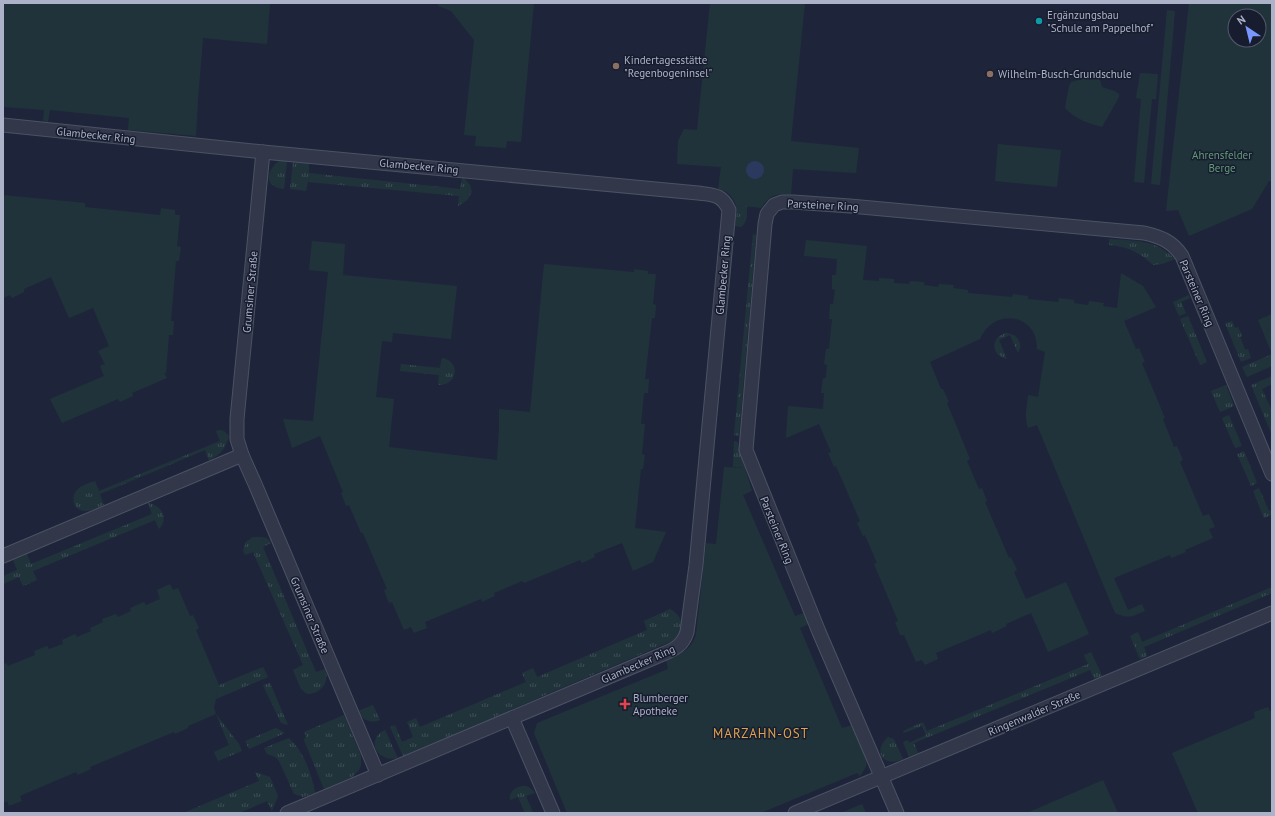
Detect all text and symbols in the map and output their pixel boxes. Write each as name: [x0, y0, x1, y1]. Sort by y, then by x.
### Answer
place label: Ergänzungsbau "Schule am Pappelhof": [1047, 8, 1154, 35]
north arrow: [1227, 8, 1267, 48]
text: N: [1234, 12, 1248, 28]
marker: Ergänzungsbau "Schule am Pappelhof": [1034, 16, 1044, 26]
place label: Kindertagesstätte "Regenbogeninsel": [624, 53, 712, 80]
marker: Kindertagesstätte "Regenbogeninsel": [611, 61, 621, 71]
place label: Wilhelm-Busch-Grundschule: [998, 67, 1132, 81]
marker: Wilhelm-Busch-Grundschule: [985, 69, 995, 79]
street label: Glambecker Ring: [56, 124, 136, 146]
park label: Ahrensfelder Berge: [1192, 148, 1252, 175]
street label: Glambecker Ring: [379, 156, 459, 176]
street label: Parsteiner Ring: [787, 196, 859, 214]
street label: Glambecker Ring: [713, 235, 733, 315]
street label: Grumsiner Straße: [239, 250, 261, 333]
street label: Parsteiner Ring: [1177, 257, 1217, 329]
street label: Parsteiner Ring: [757, 494, 797, 566]
street label: Grumsiner Straße: [288, 574, 333, 656]
street label: Glambecker Ring: [599, 641, 677, 687]
street label: Ringenwalder Straße: [986, 687, 1083, 739]
place label: Blumberger Apotheke: [633, 691, 688, 718]
marker: Blumberger Apotheke: [620, 699, 630, 709]
district label: MARZAHN-OST: [713, 725, 809, 742]

